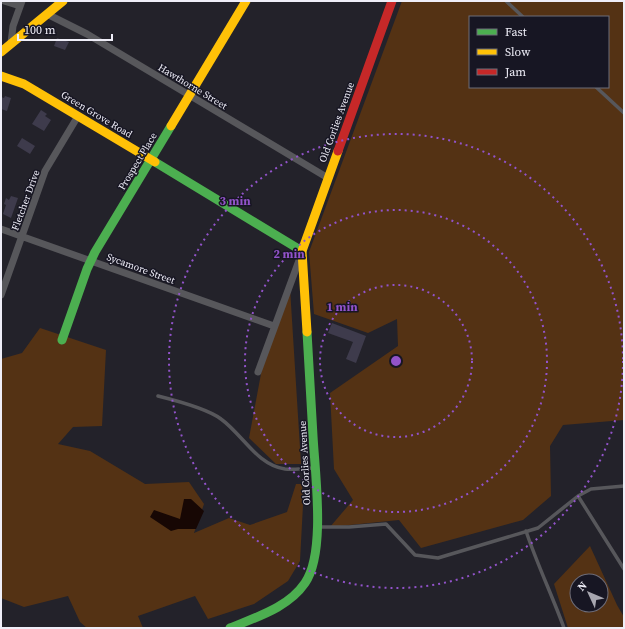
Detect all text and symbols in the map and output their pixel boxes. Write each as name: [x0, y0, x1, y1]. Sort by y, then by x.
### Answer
scale bar: [18, 16, 112, 42]
legend: [469, 16, 609, 88]
text: 100 m: [24, 22, 56, 38]
text: Fast: [505, 24, 527, 40]
text: Slow: [505, 44, 531, 60]
street label: Hawthorne Street: [156, 61, 230, 113]
text: Jam: [504, 64, 526, 80]
street label: Old Corlies Avenue: [316, 80, 357, 164]
street label: Green Grove Road: [59, 88, 135, 141]
street label: Prospect Place: [115, 130, 160, 192]
street label: Fletcher Drive: [8, 168, 42, 232]
text: 3 min: [219, 193, 251, 209]
text: 2 min: [273, 246, 305, 262]
street label: Sycamore Street: [105, 250, 177, 287]
text: 1 min: [326, 299, 358, 315]
centre of rings: [389, 354, 403, 368]
street label: Old Corlies Avenue: [296, 420, 313, 506]
north arrow: [569, 573, 609, 613]
text: N: [574, 578, 590, 594]

